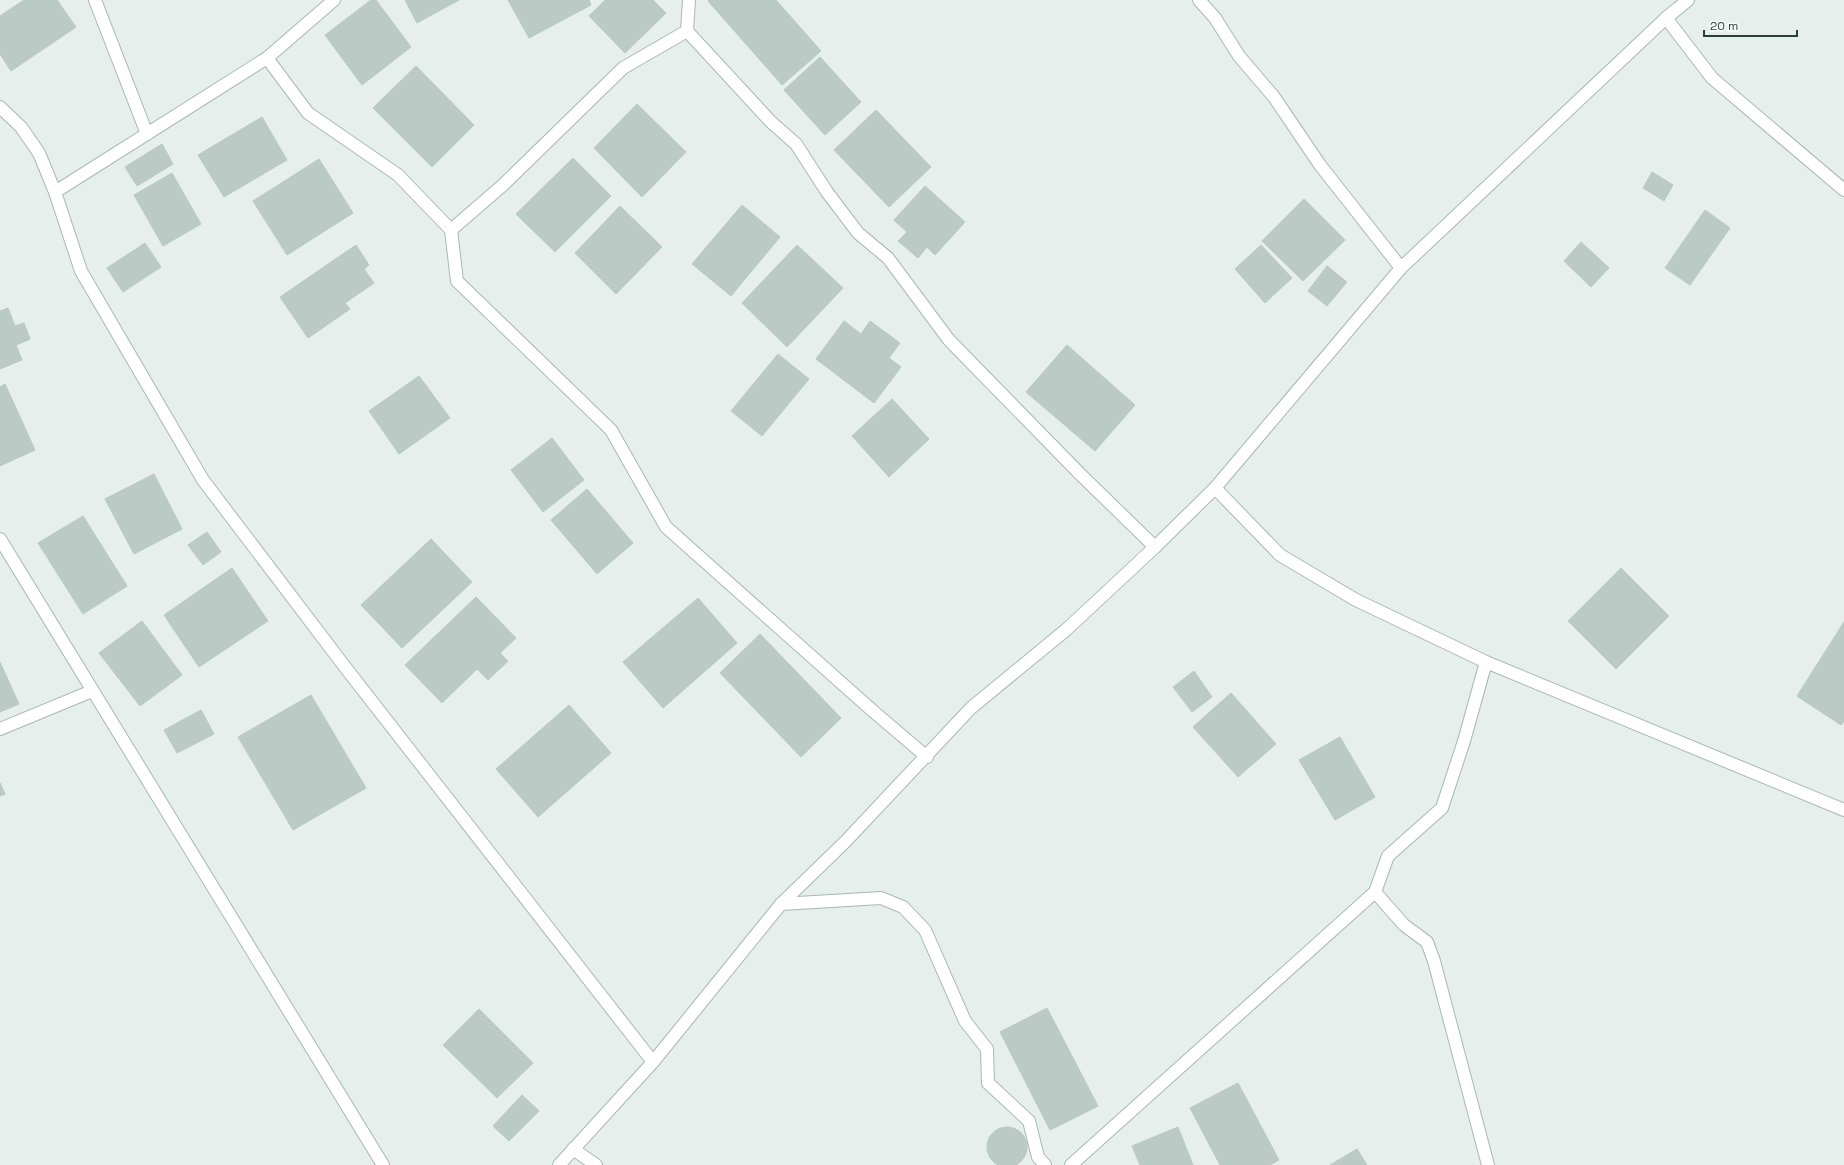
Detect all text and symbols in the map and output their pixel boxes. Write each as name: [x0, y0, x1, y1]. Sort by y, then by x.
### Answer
scale bar: [1704, 12, 1797, 38]
text: 20 m: [1710, 18, 1738, 34]

